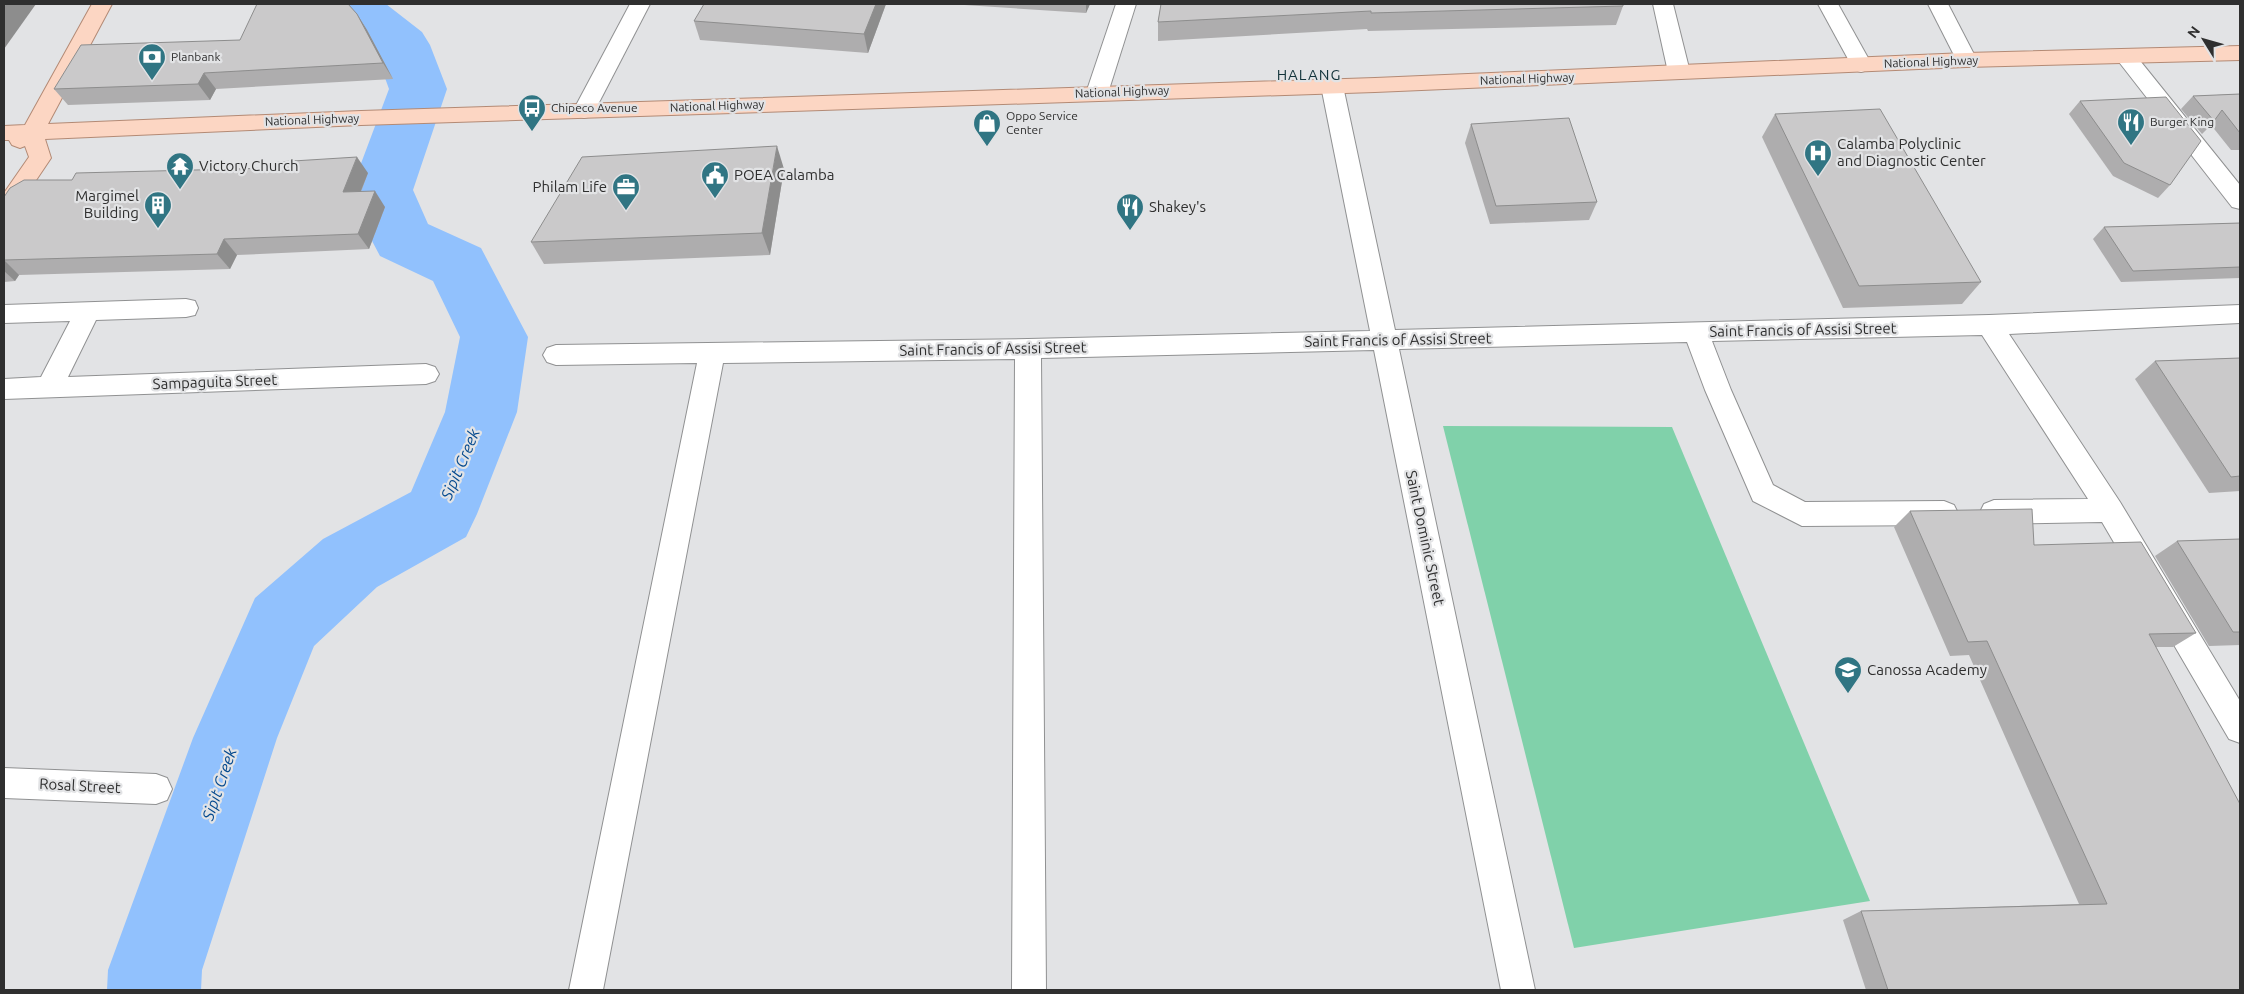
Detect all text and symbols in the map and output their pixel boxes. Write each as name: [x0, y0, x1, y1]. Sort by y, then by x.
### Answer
north arrow: [2179, 15, 2229, 65]
text: N: [2184, 23, 2203, 41]
bank icon: Planbank: [137, 42, 167, 81]
place label: Planbank: [171, 50, 220, 63]
street label: National Highway: [1884, 53, 1979, 70]
district label: HALANG: [1277, 66, 1341, 83]
street label: National Highway: [1480, 70, 1575, 87]
street label: National Highway: [1075, 83, 1170, 100]
bus stop icon: Chipeco Avenue: [517, 93, 547, 132]
street label: National Highway: [670, 97, 765, 114]
place label: Chipeco Avenue: [551, 101, 638, 114]
restaurant icon: Burger King: [2116, 107, 2146, 146]
shop icon: Oppo Service Center: [972, 108, 1002, 147]
place label: Oppo Service Center: [1006, 109, 1078, 136]
street label: National Highway: [265, 111, 360, 128]
place label: Burger King: [2150, 115, 2214, 128]
place label: Calamba Polyclinic and Diagnostic Center: [1837, 135, 1986, 169]
hospital icon: Calamba Polyclinic and Diagnostic Center: [1803, 138, 1833, 177]
temple icon: Victory Church: [165, 151, 195, 190]
place label: Victory Church: [199, 157, 298, 174]
public building icon: POEA Calamba: [700, 160, 730, 199]
place label: POEA Calamba: [734, 166, 834, 183]
office icon: Philam Life: [611, 172, 641, 211]
place label: Philam Life: [533, 178, 607, 195]
place label: Margimel Building: [75, 187, 139, 221]
building icon: Margimel Building: [143, 190, 173, 229]
restaurant icon: Shakey's: [1115, 192, 1145, 231]
place label: Shakey's: [1149, 198, 1206, 215]
street label: Saint Francis of Assisi Street: [1709, 319, 1897, 340]
street label: Saint Francis of Assisi Street: [1304, 329, 1492, 350]
street label: Saint Francis of Assisi Street: [899, 338, 1087, 359]
street label: Sampaguita Street: [152, 371, 278, 392]
water label: Sipit Creek: [437, 425, 483, 503]
street label: Saint Dominic Street: [1403, 469, 1448, 607]
school or university icon: Canossa Academy: [1833, 655, 1863, 694]
place label: Canossa Academy: [1867, 661, 1987, 678]
water label: Sipit Creek: [198, 745, 240, 823]
street label: Rosal Street: [39, 775, 121, 796]

